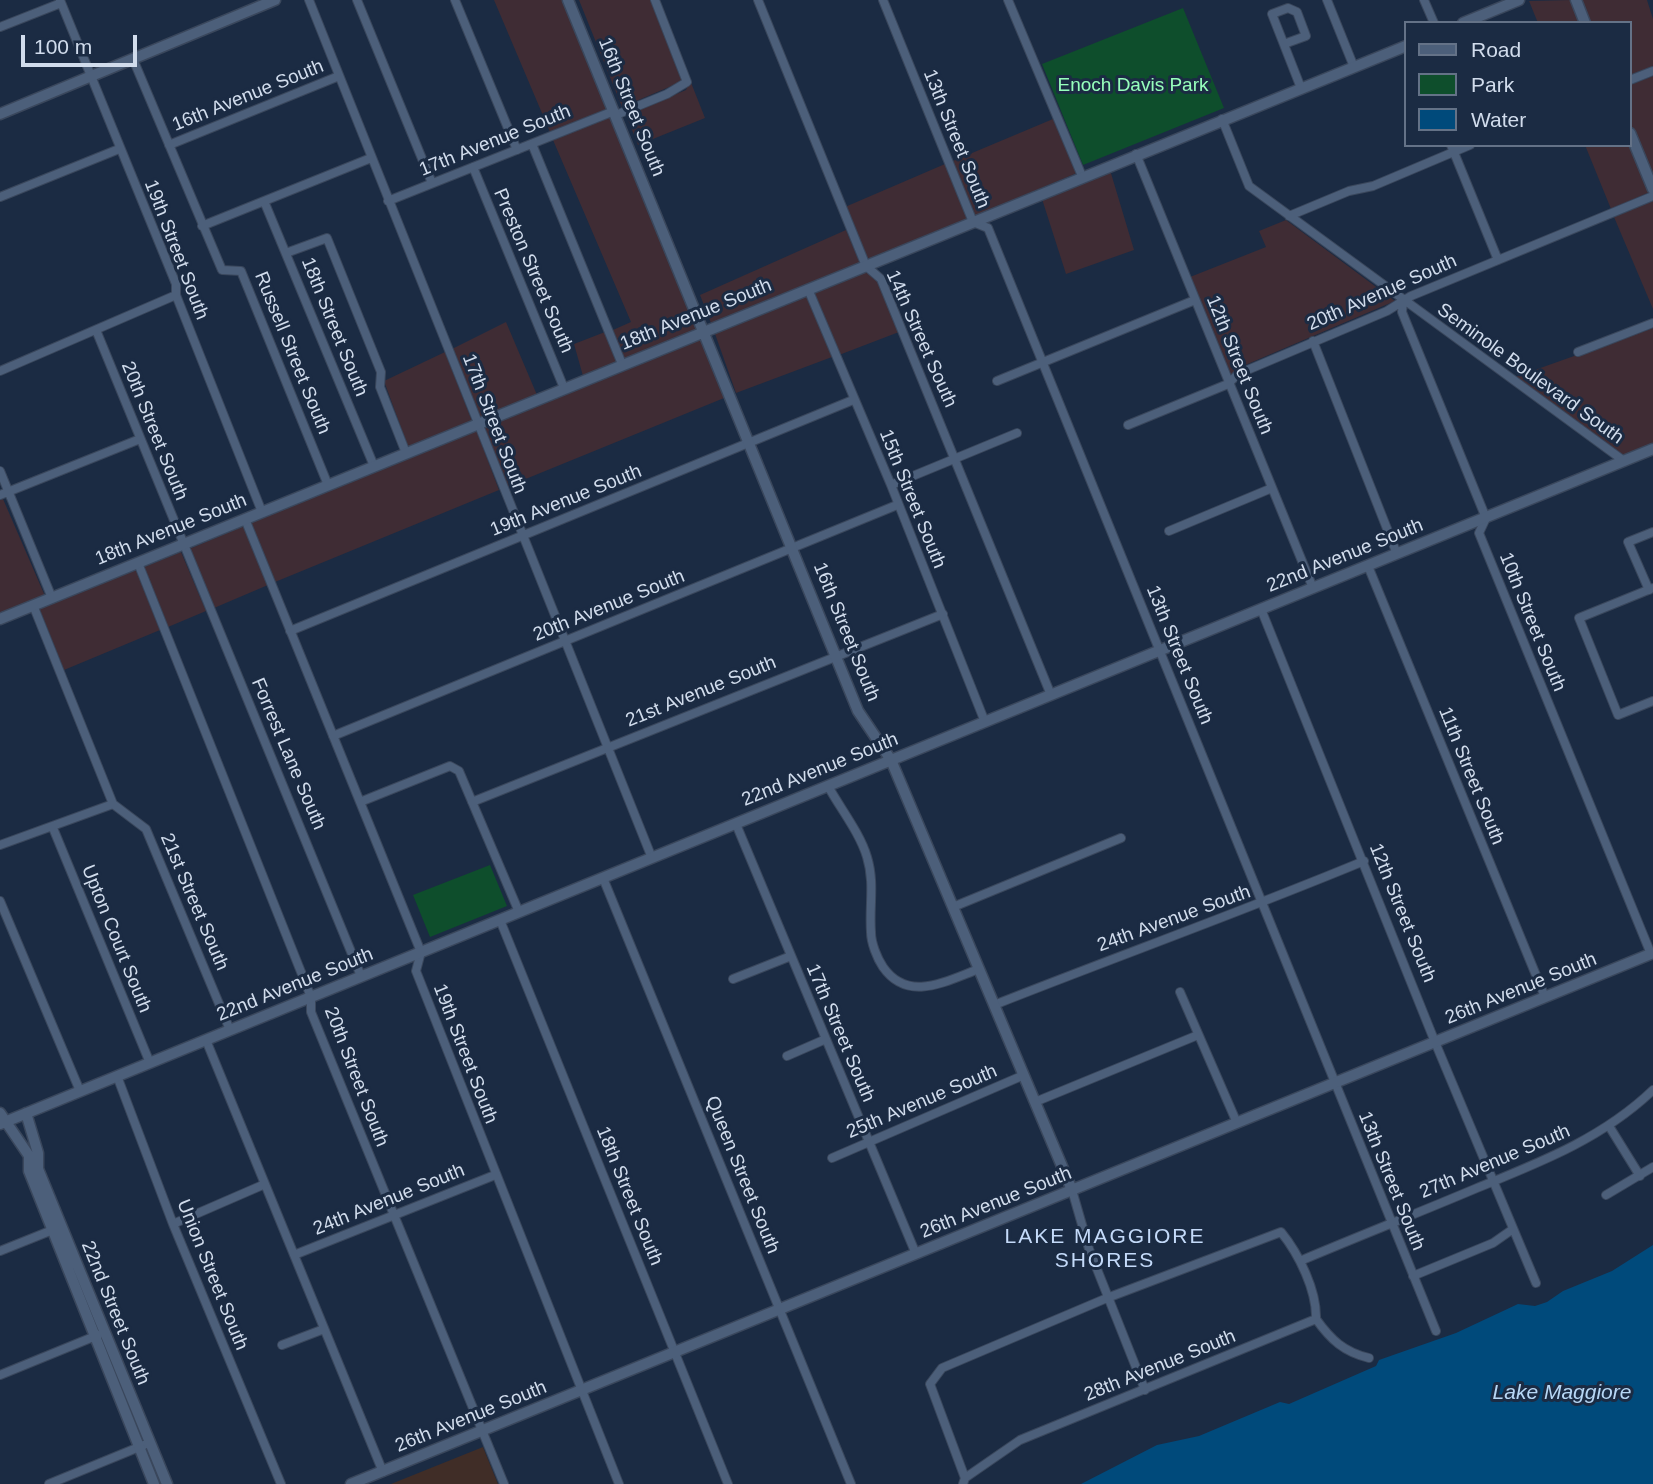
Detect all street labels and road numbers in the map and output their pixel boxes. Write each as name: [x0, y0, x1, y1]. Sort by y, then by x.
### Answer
street label: 16th Street South: [593, 34, 669, 180]
street label: 16th Avenue South: [169, 55, 327, 137]
street label: 13th Street South: [918, 66, 994, 212]
street label: 17th Avenue South: [416, 100, 574, 182]
street label: 19th Street South: [139, 177, 213, 323]
street label: Preston Street South: [488, 185, 578, 357]
street label: 20th Avenue South: [1304, 250, 1460, 336]
street label: 18th Street South: [296, 254, 372, 400]
street label: 14th Street South: [881, 267, 961, 411]
street label: Russell Street South: [249, 268, 335, 438]
street label: 18th Avenue South: [617, 274, 775, 356]
street label: 12th Street South: [1201, 292, 1277, 438]
street label: Seminole Boulevard South: [1432, 299, 1628, 449]
street label: 17th Street South: [457, 351, 531, 497]
street label: 20th Street South: [116, 358, 192, 504]
street label: 15th Street South: [874, 426, 950, 572]
street label: 19th Avenue South: [487, 460, 645, 542]
street label: 18th Avenue South: [92, 489, 250, 571]
street label: 22nd Avenue South: [1264, 514, 1426, 598]
street label: 10th Street South: [1494, 549, 1570, 695]
street label: 16th Street South: [808, 559, 884, 705]
street label: 20th Avenue South: [530, 565, 688, 647]
street label: 13th Street South: [1141, 582, 1217, 728]
street label: 21st Avenue South: [622, 651, 780, 733]
street label: Forrest Lane South: [246, 675, 330, 833]
street label: 11th Street South: [1433, 704, 1509, 848]
street label: 22nd Avenue South: [739, 728, 901, 812]
street label: 21st Street South: [155, 830, 233, 974]
street label: 12th Street South: [1364, 840, 1440, 986]
street label: Upton Court South: [76, 862, 156, 1016]
street label: 24th Avenue South: [1094, 881, 1254, 957]
street label: 22nd Avenue South: [214, 943, 376, 1027]
street label: 26th Avenue South: [1442, 948, 1600, 1030]
street label: 17th Street South: [801, 960, 879, 1106]
street label: 19th Street South: [428, 981, 502, 1127]
street label: 20th Street South: [319, 1004, 393, 1150]
street label: 25th Avenue South: [843, 1060, 1001, 1144]
street label: Queen Street South: [700, 1093, 784, 1257]
street label: 13th Street South: [1353, 1108, 1429, 1254]
street label: 27th Avenue South: [1416, 1120, 1574, 1204]
street label: 18th Street South: [591, 1123, 667, 1269]
street label: 24th Avenue South: [310, 1159, 468, 1241]
street label: 26th Avenue South: [917, 1162, 1075, 1244]
street label: Union Street South: [171, 1196, 253, 1354]
street label: 22nd Street South: [76, 1238, 154, 1388]
street label: 28th Avenue South: [1081, 1325, 1239, 1407]
street label: 26th Avenue South: [392, 1376, 550, 1458]

